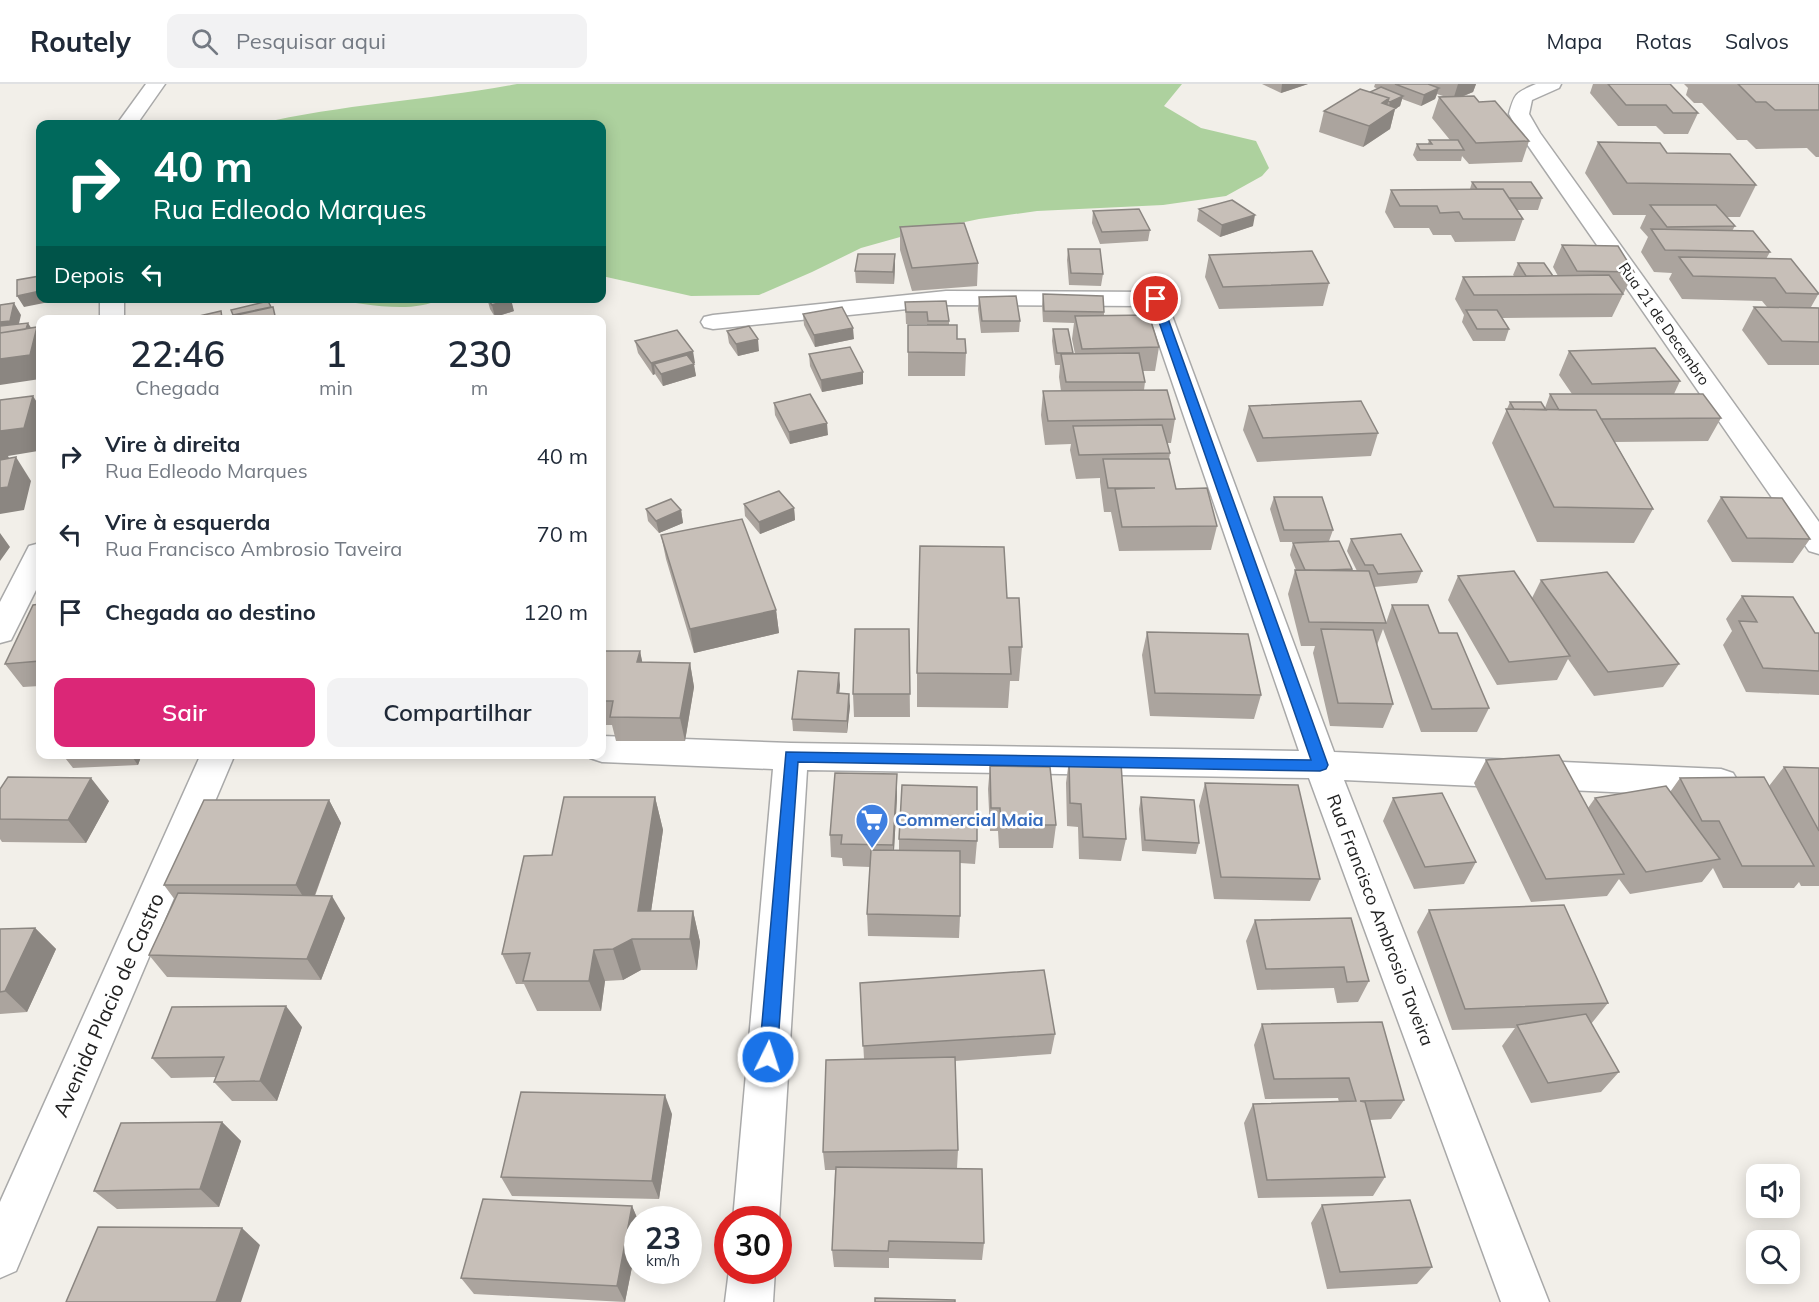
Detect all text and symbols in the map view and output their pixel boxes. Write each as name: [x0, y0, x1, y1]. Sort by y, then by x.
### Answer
search box: [167, 14, 587, 68]
text: Routely: [30, 24, 131, 59]
icon: search: [188, 25, 221, 58]
text: Pesquisar aqui: [236, 27, 386, 55]
text: Mapa: [1547, 28, 1602, 54]
text: Rotas: [1635, 28, 1692, 54]
text: Salvos: [1725, 28, 1789, 54]
text: 40 m: [153, 140, 253, 193]
icon: right: [54, 144, 132, 222]
text: Rua Edleodo Marques: [153, 192, 427, 226]
icon: left: [136, 258, 169, 291]
street label: Rua 21 de Decembro: [1615, 259, 1714, 389]
text: Depois: [54, 261, 124, 289]
pin: [1130, 273, 1181, 324]
icon: arrive: [1139, 282, 1172, 315]
text: 22:46: [130, 331, 225, 376]
text: 1: [325, 331, 347, 376]
text: 230: [447, 331, 512, 376]
text: Chegada: [135, 375, 220, 400]
text: min: [319, 375, 353, 400]
text: m: [471, 375, 488, 400]
text: Vire à direita: [105, 430, 240, 458]
icon: right: [54, 440, 87, 473]
text: 40 m: [537, 442, 588, 470]
text: Rua Edleodo Marques: [105, 458, 308, 483]
text: Vire à esquerda: [105, 508, 270, 536]
icon: left: [54, 518, 87, 551]
text: 70 m: [537, 520, 588, 548]
text: Rua Francisco Ambrosio Taveira: [105, 536, 402, 561]
icon: arrive: [54, 596, 87, 629]
text: Chegada ao destino: [105, 598, 316, 626]
text: 120 m: [523, 598, 588, 626]
button: Sair: [54, 678, 315, 747]
button: Compartilhar: [327, 678, 588, 747]
street label: Rua Francisco Ambrosio Taveira: [1322, 791, 1439, 1049]
supermarket icon: Commercial Maia: [854, 802, 890, 849]
place label: Commercial Maia: [895, 808, 1044, 831]
street label: Avenida Placio de Castro: [47, 888, 169, 1121]
position arrow: [736, 1025, 800, 1089]
map controls: [1746, 1164, 1800, 1284]
button: sound: [1746, 1164, 1800, 1218]
speed limit sign: 30: [714, 1206, 792, 1284]
text: 23: [645, 1219, 681, 1257]
button: search: [1746, 1230, 1800, 1284]
text: km/h: [646, 1251, 680, 1270]

